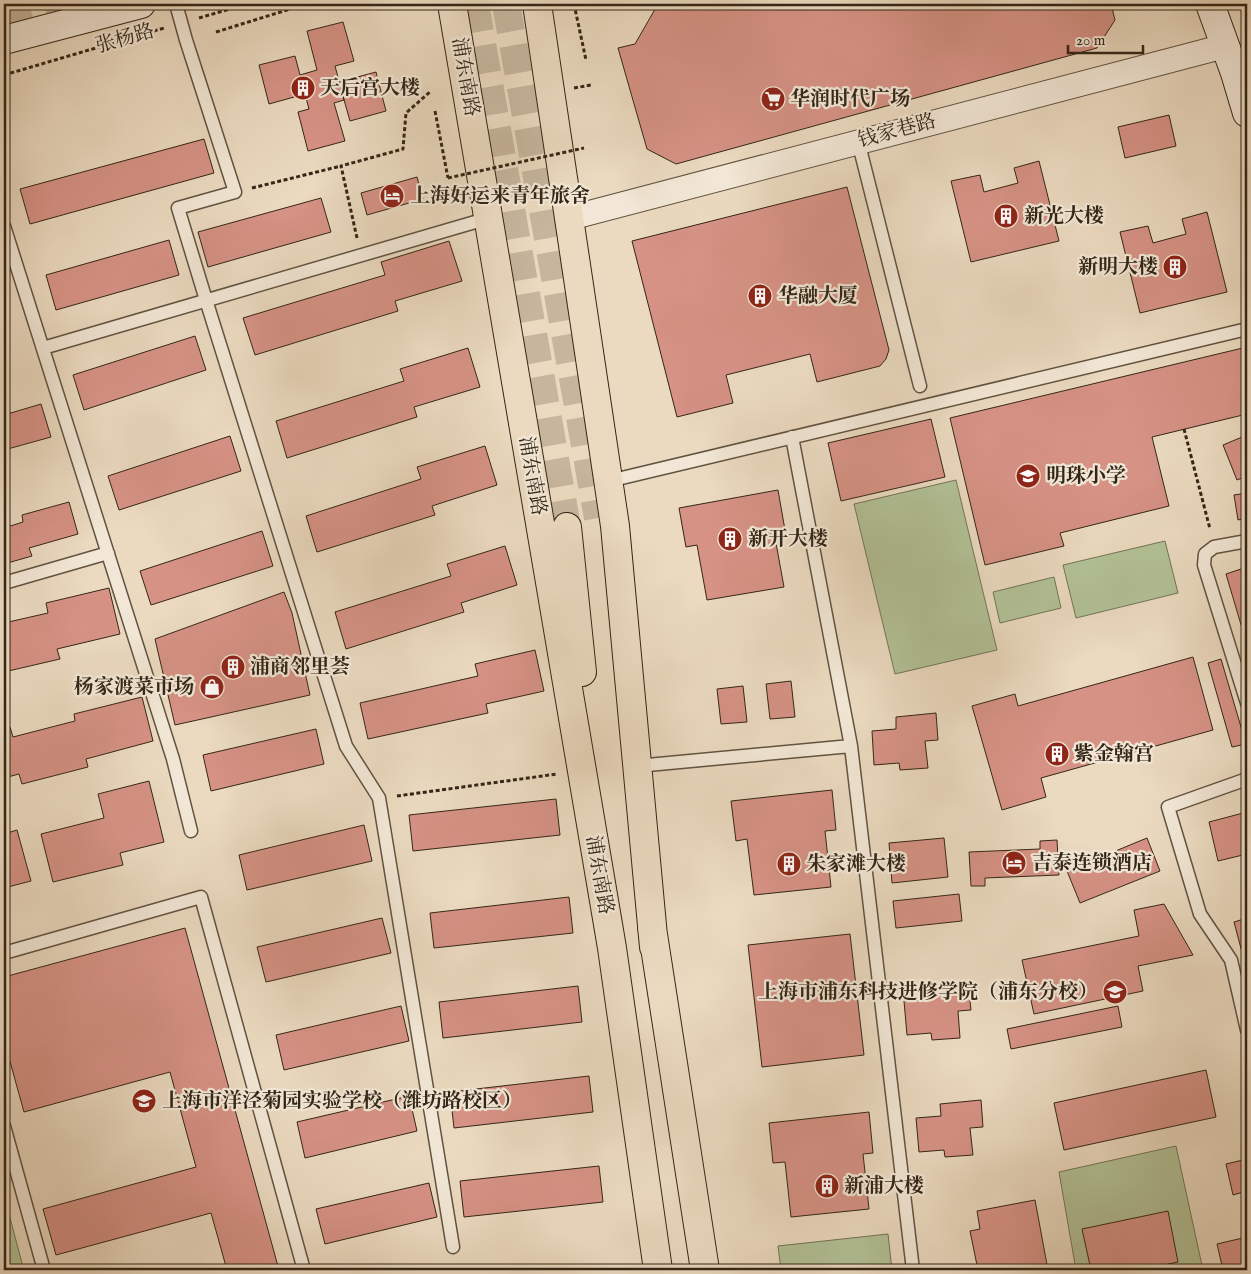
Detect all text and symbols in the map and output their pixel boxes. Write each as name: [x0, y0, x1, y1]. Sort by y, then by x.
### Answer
street label: 张杨路: [93, 19, 157, 59]
scale bar: [1068, 22, 1144, 54]
text: 20 m: [1076, 31, 1106, 50]
street label: 浦东南路: [446, 35, 484, 119]
building icon: 天后宫大楼: [290, 75, 316, 101]
place label: 天后宫大楼: [320, 76, 420, 101]
supermarket icon: 华润时代广场: [760, 86, 786, 112]
place label: 华润时代广场: [790, 87, 910, 112]
street label: 钱家巷路: [855, 109, 939, 153]
hotel icon: 上海好运来青年旅舍: [379, 183, 405, 209]
place label: 上海好运来青年旅舍: [410, 184, 590, 209]
building icon: 新光大楼: [993, 203, 1019, 229]
place label: 新光大楼: [1024, 204, 1104, 229]
building icon: 新明大楼: [1162, 254, 1188, 280]
place label: 新明大楼: [1078, 255, 1158, 280]
building icon: 华融大厦: [747, 283, 773, 309]
place label: 华融大厦: [778, 284, 858, 309]
street label: 浦东南路: [513, 434, 551, 518]
school or university icon: 明珠小学: [1015, 463, 1041, 489]
place label: 明珠小学: [1046, 464, 1126, 489]
building icon: 新开大楼: [717, 526, 743, 552]
place label: 新开大楼: [748, 527, 828, 552]
building icon: 浦商邻里荟: [220, 654, 246, 680]
place label: 浦商邻里荟: [250, 655, 350, 680]
shop icon: 杨家渡菜市场: [199, 674, 225, 700]
place label: 杨家渡菜市场: [74, 675, 194, 700]
building icon: 紫金翰宫: [1044, 741, 1070, 767]
place label: 紫金翰宫: [1074, 742, 1154, 767]
street label: 浦东南路: [580, 833, 618, 917]
hotel icon: 吉泰连锁酒店: [1001, 850, 1027, 876]
building icon: 朱家滩大楼: [776, 851, 802, 877]
place label: 吉泰连锁酒店: [1032, 851, 1152, 876]
place label: 朱家滩大楼: [806, 852, 906, 877]
school or university icon: 上海市浦东科技进修学院（浦东分校）: [1102, 979, 1128, 1005]
place label: 上海市浦东科技进修学院（浦东分校）: [758, 980, 1098, 1005]
school or university icon: 上海市洋泾菊园实验学校（潍坊路校区）: [131, 1088, 157, 1114]
place label: 上海市洋泾菊园实验学校（潍坊路校区）: [162, 1089, 522, 1114]
building icon: 新浦大楼: [814, 1173, 840, 1199]
place label: 新浦大楼: [844, 1174, 924, 1199]

